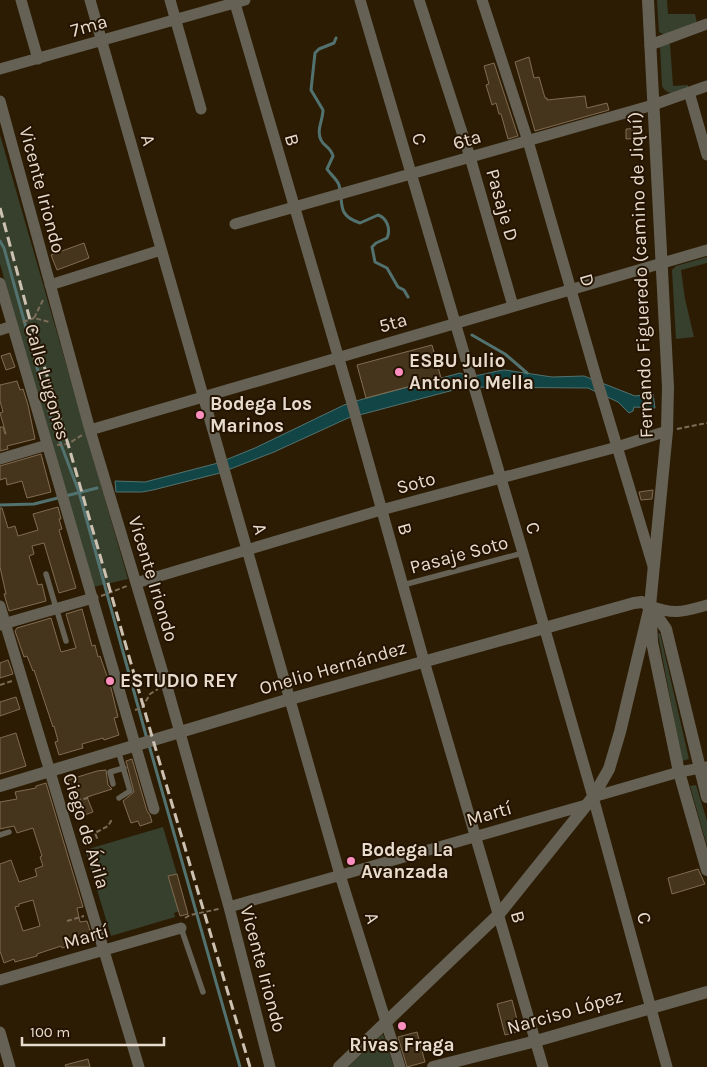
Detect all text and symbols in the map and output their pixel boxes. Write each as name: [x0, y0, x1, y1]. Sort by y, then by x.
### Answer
street label: 7ma: [68, 10, 110, 42]
street label: Fernando Figueredo (camino de Jiquí): [624, 111, 658, 439]
street label: Vicente Iriondo: [15, 124, 69, 256]
street label: 6ta: [450, 126, 484, 154]
street label: C: [407, 130, 431, 148]
street label: B: [280, 131, 304, 149]
street label: A: [136, 132, 160, 148]
street label: Pasaje D: [481, 166, 523, 244]
street label: D: [575, 271, 599, 289]
street label: 5ta: [376, 309, 410, 337]
street label: Calle Lugones: [20, 321, 74, 443]
place label: ESBU Julio Antonio Mella: [409, 350, 534, 394]
marker: ESBU Julio Antonio Mella: [393, 366, 405, 378]
place label: Bodega Los Marinos: [210, 393, 312, 437]
marker: Bodega Los Marinos: [194, 409, 206, 421]
street label: Soto: [394, 467, 438, 499]
street label: Vicente Iriondo: [123, 514, 183, 644]
street label: C: [521, 519, 545, 537]
street label: B: [393, 520, 417, 538]
street label: A: [248, 521, 272, 537]
street label: Pasaje Soto: [407, 531, 511, 579]
street label: Onelio Hernández: [257, 636, 409, 700]
place label: ESTUDIO REY: [120, 670, 238, 692]
marker: ESTUDIO REY: [104, 675, 116, 687]
street label: Ciego de Ávila: [58, 770, 115, 891]
street label: Martí: [464, 797, 515, 831]
place label: Bodega La Avanzada: [361, 839, 453, 883]
marker: Bodega La Avanzada: [345, 855, 357, 867]
street label: Vicente Iriondo: [236, 903, 290, 1035]
street label: B: [506, 908, 530, 926]
street label: A: [360, 910, 384, 927]
street label: C: [632, 910, 656, 926]
street label: Martí: [61, 920, 112, 954]
street label: Narciso López: [504, 985, 626, 1039]
scale bar: [22, 1014, 165, 1046]
marker: Rivas Fraga: [396, 1020, 408, 1032]
text: 100 m: [30, 1023, 70, 1041]
place label: Rivas Fraga: [349, 1034, 455, 1056]

